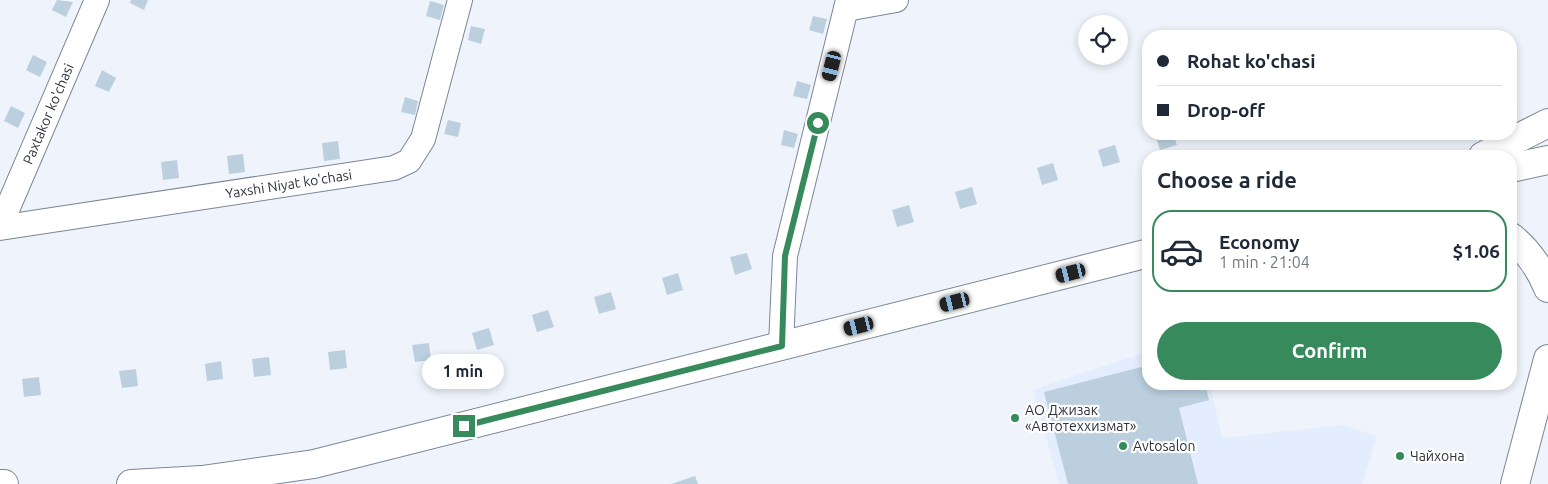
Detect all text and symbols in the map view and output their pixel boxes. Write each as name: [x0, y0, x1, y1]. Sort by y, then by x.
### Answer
map controls: [1078, 15, 1128, 65]
button: locate: [1078, 15, 1128, 65]
car: [821, 50, 842, 82]
text: Rohat ko'chasi: [1187, 50, 1315, 72]
street label: Paxtakor ko'chasi: [19, 61, 77, 167]
text: Drop-off: [1187, 99, 1265, 121]
route start: [807, 112, 829, 134]
street label: Yaxshi Niyat ko'chasi: [224, 167, 353, 202]
text: Choose a ride: [1157, 167, 1297, 192]
icon: car: [1159, 229, 1204, 274]
text: Economy: [1219, 231, 1300, 253]
text: $1.06: [1452, 240, 1500, 262]
text: 1 min · 21:04: [1219, 253, 1310, 271]
car: [1054, 262, 1087, 284]
car: [938, 291, 971, 313]
car: [842, 315, 875, 337]
button: Confirm: [1157, 322, 1502, 380]
callout: 1 min: [423, 354, 505, 388]
text: 1 min: [443, 362, 483, 380]
place label: АО Джизак «Автотеххизмат»: [1025, 402, 1137, 434]
marker: АО Джизак «Автотеххизмат»: [1009, 412, 1021, 424]
route end: [453, 415, 475, 437]
place label: Avtosalon: [1133, 438, 1196, 454]
marker: Avtosalon: [1117, 440, 1129, 452]
place label: Чайхона: [1410, 448, 1465, 464]
marker: Чайхона: [1394, 450, 1406, 462]

